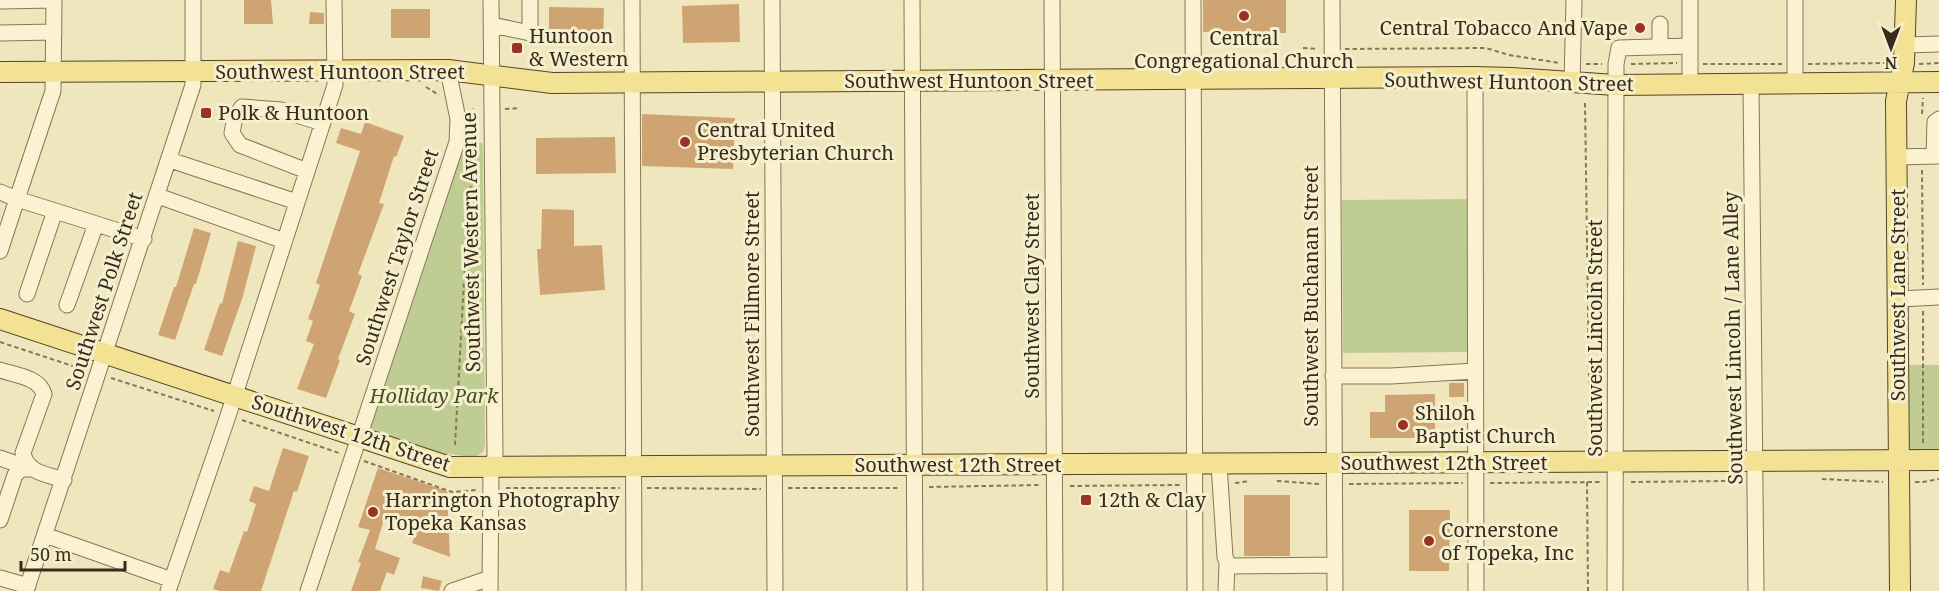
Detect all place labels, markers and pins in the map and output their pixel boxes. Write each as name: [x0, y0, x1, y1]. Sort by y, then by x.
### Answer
marker: Central Congregational Church: [1237, 9, 1251, 23]
place label: Central Tobacco And Vape: [1380, 14, 1628, 41]
marker: Central Tobacco And Vape: [1633, 21, 1647, 35]
place label: Huntoon & Western: [529, 22, 629, 72]
place label: Central Congregational Church: [1134, 24, 1354, 74]
marker: Huntoon & Western: [510, 41, 524, 55]
place label: Polk & Huntoon: [218, 99, 369, 126]
marker: Polk & Huntoon: [199, 106, 213, 120]
place label: Central United Presbyterian Church: [697, 116, 894, 166]
marker: Central United Presbyterian Church: [678, 135, 692, 149]
place label: Shiloh Baptist Church: [1415, 399, 1556, 449]
marker: Shiloh Baptist Church: [1396, 418, 1410, 432]
place label: Harrington Photography Topeka Kansas: [385, 486, 620, 536]
place label: 12th & Clay: [1098, 486, 1207, 513]
marker: 12th & Clay: [1079, 493, 1093, 507]
marker: Harrington Photography Topeka Kansas: [366, 505, 380, 519]
place label: Cornerstone of Topeka, Inc: [1441, 516, 1574, 566]
marker: Cornerstone of Topeka, Inc: [1422, 534, 1436, 548]

